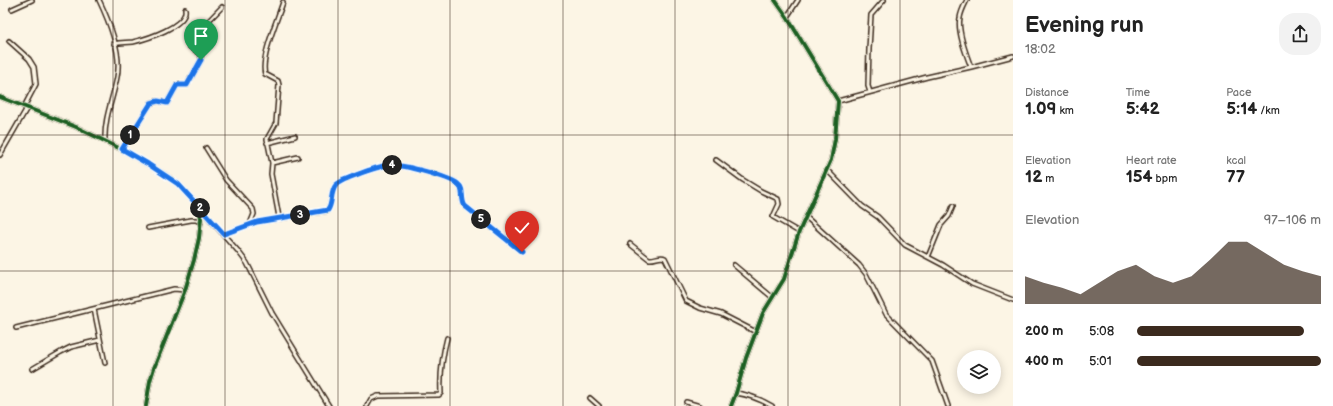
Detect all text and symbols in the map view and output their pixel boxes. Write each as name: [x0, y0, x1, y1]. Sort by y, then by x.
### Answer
text: Evening run: [1025, 12, 1144, 39]
button: share: [1279, 13, 1321, 55]
pin: [184, 19, 218, 60]
icon: arrive: [190, 25, 212, 47]
text: 18:02: [1025, 41, 1056, 57]
text: Distance: [1025, 86, 1069, 99]
text: Time: [1126, 86, 1150, 99]
text: Pace: [1226, 86, 1251, 99]
text: 1.09: [1025, 99, 1056, 119]
text: 5:42: [1126, 99, 1160, 119]
text: 5:14: [1226, 99, 1257, 119]
text: km: [1056, 104, 1074, 117]
text: /km: [1257, 104, 1280, 117]
pin: 1: [120, 125, 140, 145]
text: 1: [128, 128, 132, 141]
text: Elevation: [1025, 154, 1071, 167]
text: Heart rate: [1126, 154, 1176, 167]
text: kcal: [1226, 154, 1246, 167]
pin: 4: [382, 155, 402, 175]
text: 4: [389, 158, 395, 171]
text: 12: [1025, 167, 1042, 187]
text: 154: [1126, 167, 1153, 187]
text: 77: [1226, 167, 1245, 187]
text: m: [1042, 172, 1054, 185]
text: bpm: [1153, 172, 1177, 185]
pin: 2: [190, 198, 210, 218]
text: 2: [197, 201, 203, 214]
pin: 3: [290, 205, 310, 225]
text: 3: [297, 208, 303, 221]
pin: 5: [471, 209, 491, 229]
pin: [505, 211, 539, 252]
text: 5: [478, 212, 484, 225]
text: Elevation: [1025, 212, 1079, 228]
text: 97–106 m: [1264, 212, 1321, 228]
icon: check: [511, 217, 533, 239]
text: 200 m: [1025, 323, 1063, 339]
text: 5:08: [1089, 323, 1114, 339]
map controls: [957, 350, 1001, 394]
button: layers: [957, 350, 1001, 394]
text: 400 m: [1025, 353, 1063, 369]
text: 5:01: [1089, 353, 1112, 369]

